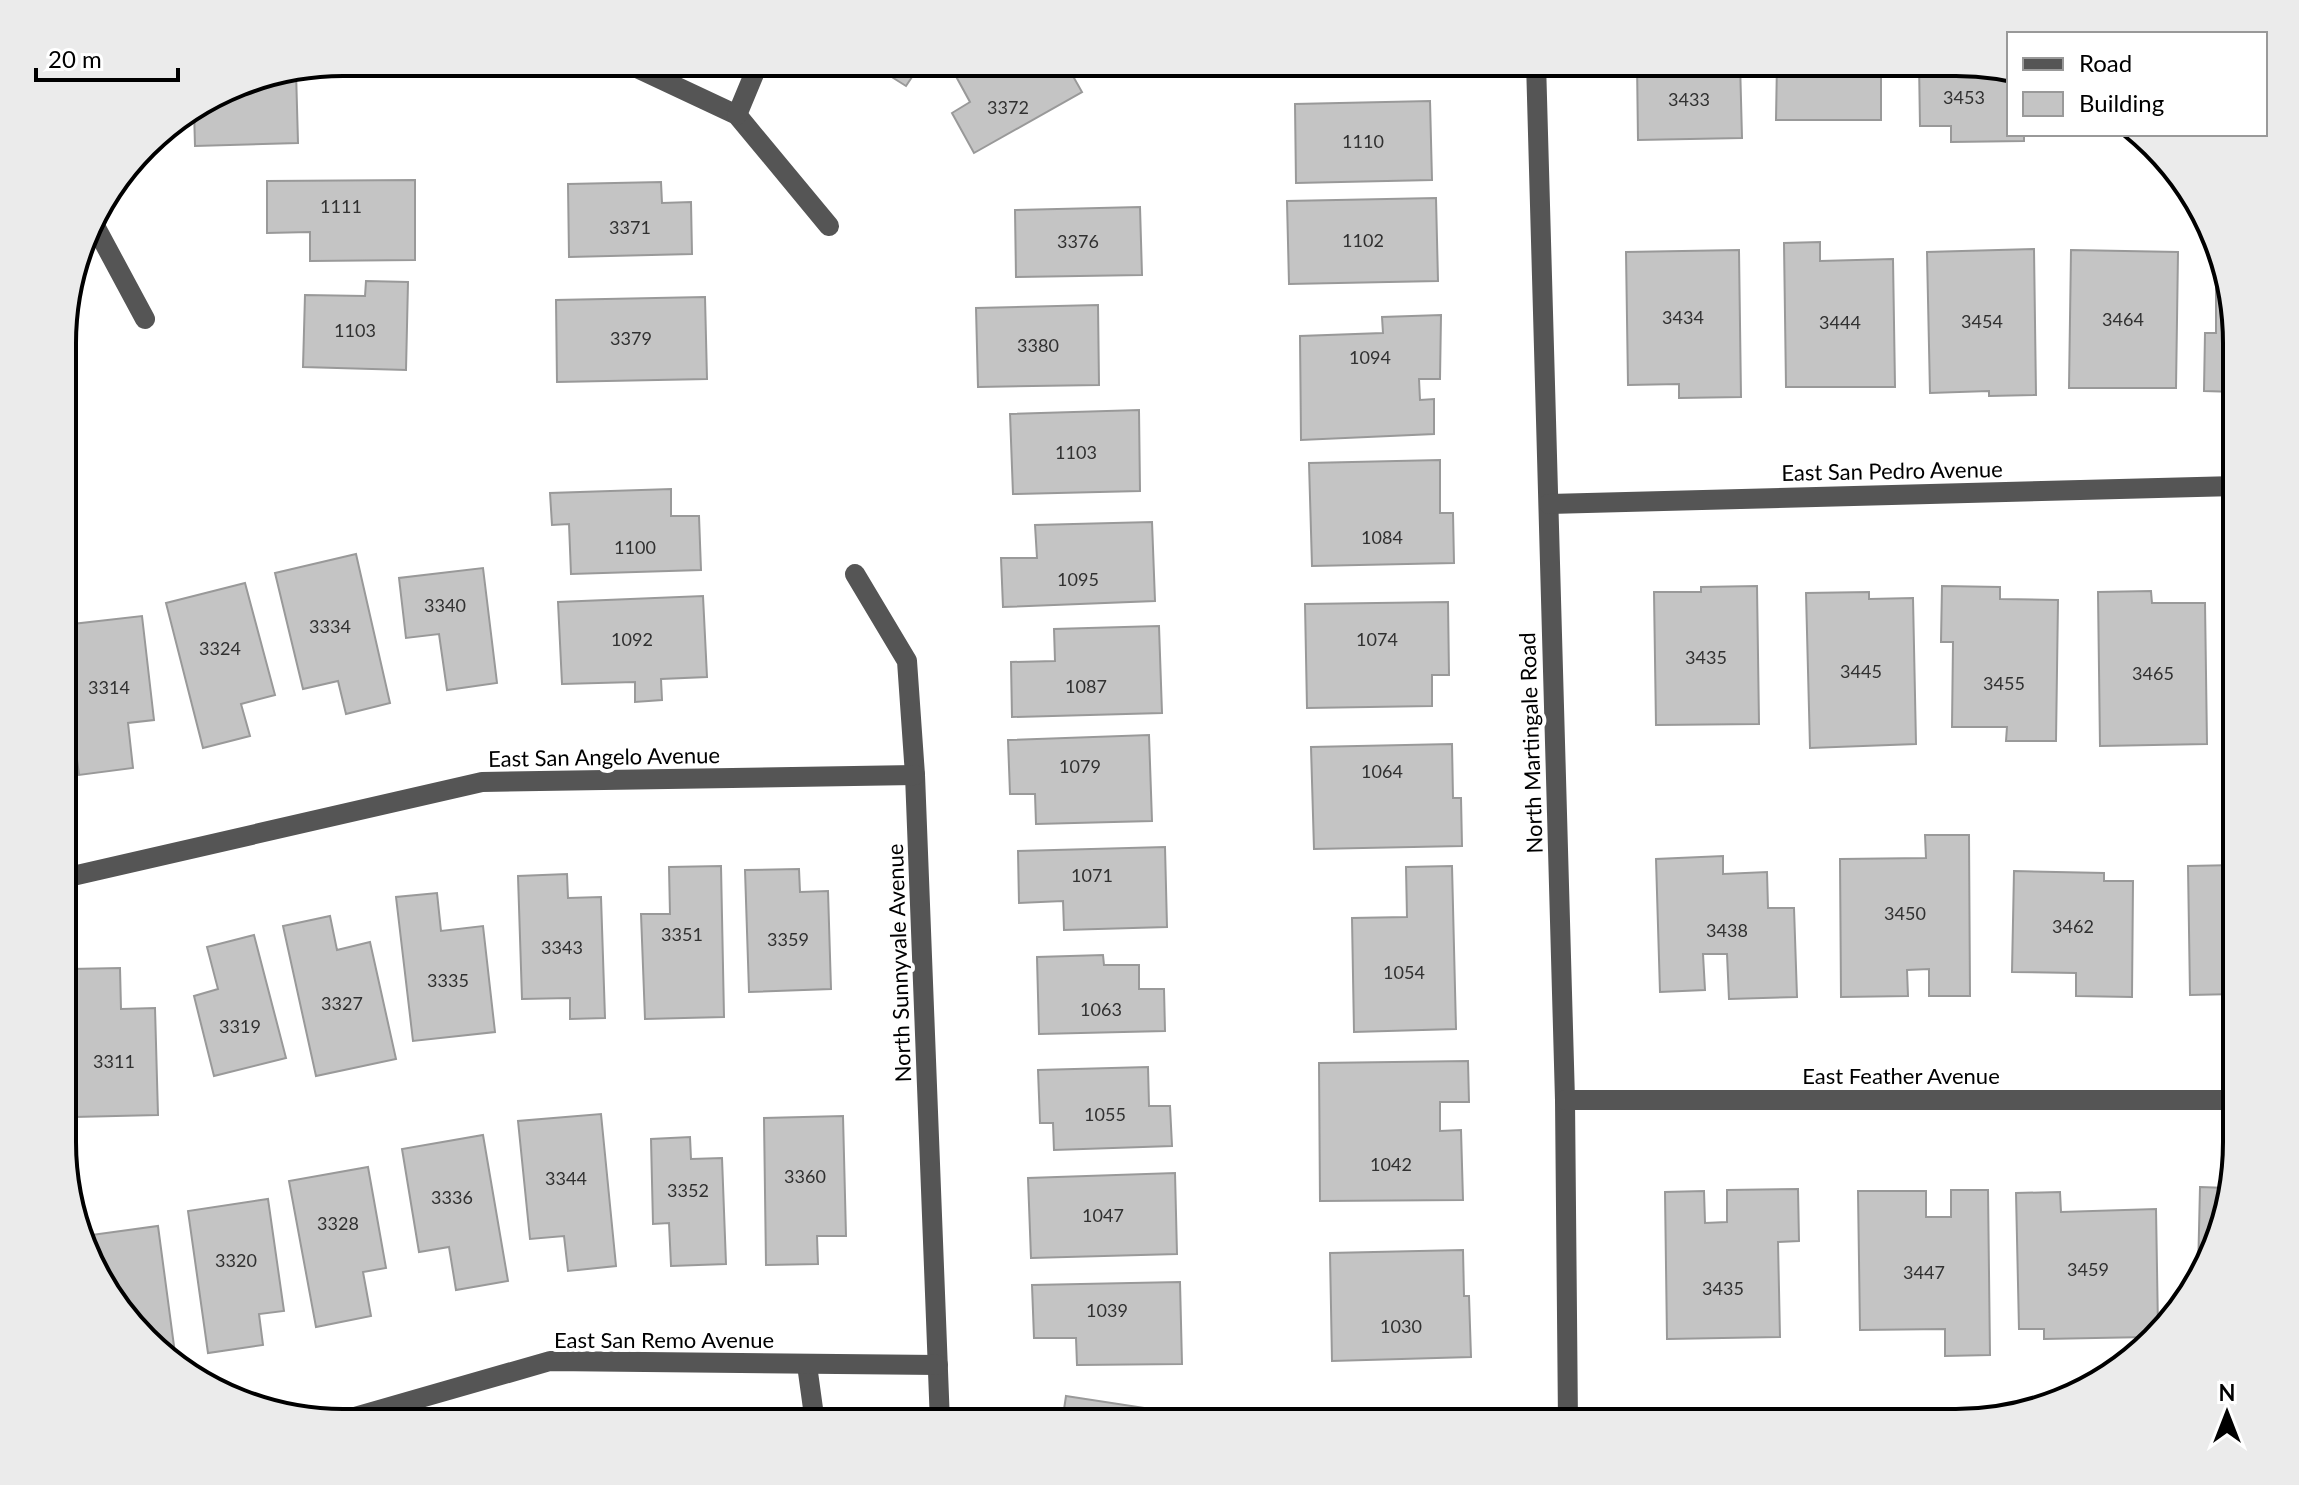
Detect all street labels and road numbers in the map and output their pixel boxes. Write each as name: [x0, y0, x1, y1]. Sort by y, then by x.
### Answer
street label: East San Pedro Avenue: [1781, 455, 2003, 486]
street label: North Martingale Road: [1513, 632, 1548, 854]
street label: East San Angelo Avenue: [488, 741, 720, 772]
street label: North Sunnyvale Avenue: [881, 843, 916, 1083]
street label: East Feather Avenue: [1802, 1062, 2000, 1089]
street label: East San Remo Avenue: [554, 1326, 774, 1353]

